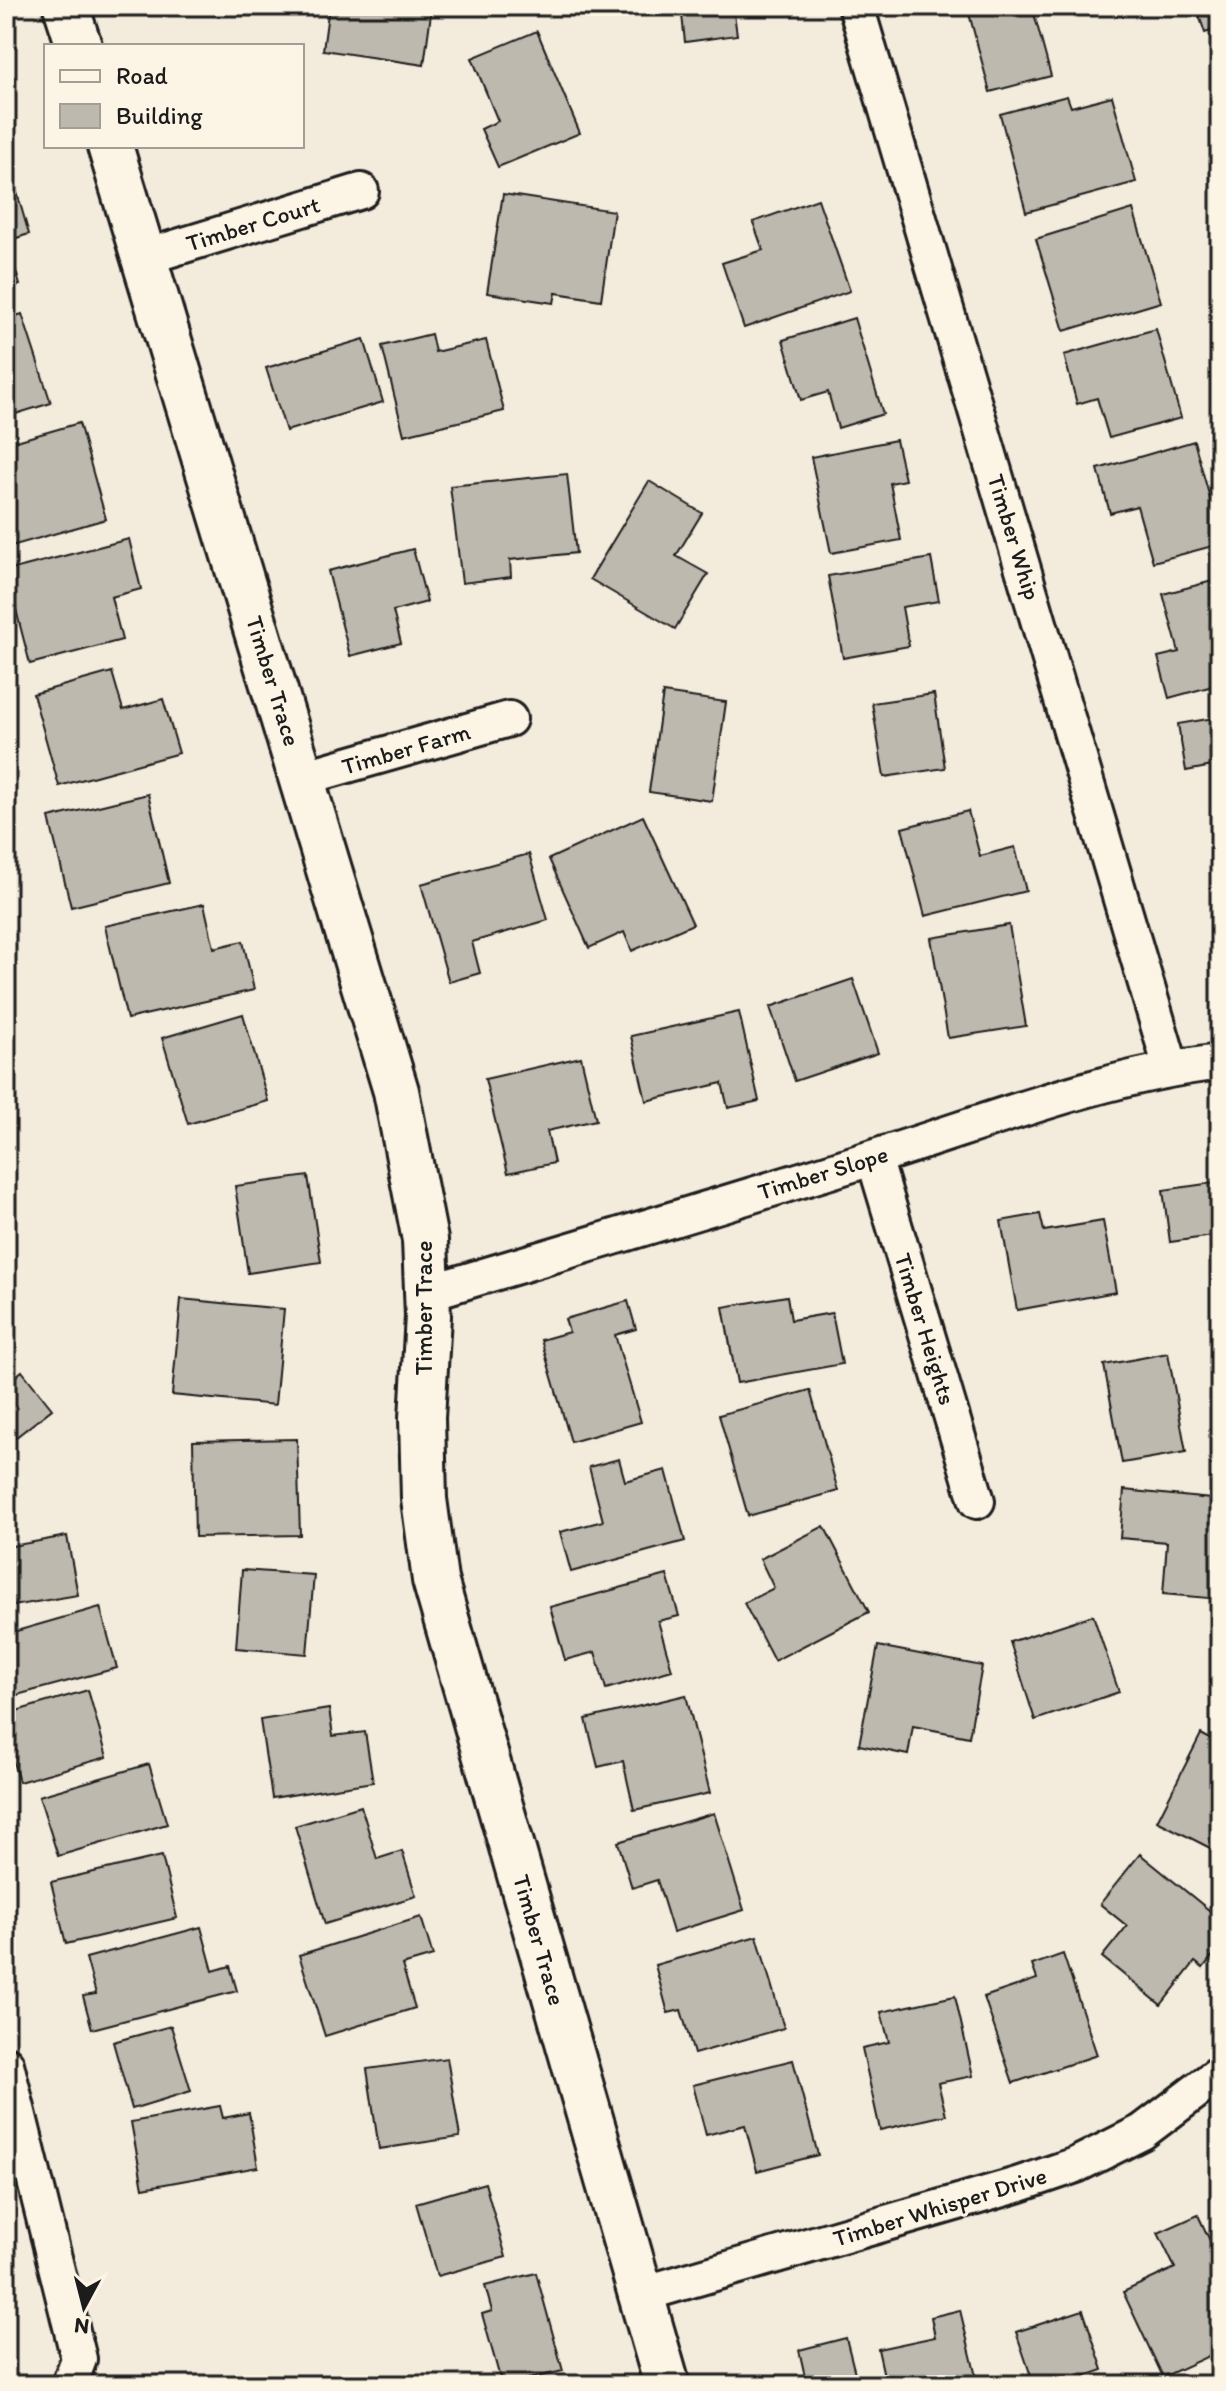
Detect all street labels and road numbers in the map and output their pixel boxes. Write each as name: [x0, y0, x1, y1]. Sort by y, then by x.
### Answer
street label: Timber Court: [183, 189, 323, 258]
street label: Timber Whip: [982, 470, 1047, 603]
street label: Timber Trace: [240, 612, 307, 750]
street label: Timber Farm: [338, 716, 473, 781]
street label: Timber Slope: [754, 1139, 891, 1206]
street label: Timber Trace: [409, 1241, 438, 1375]
street label: Timber Heights: [889, 1249, 962, 1408]
street label: Timber Trace: [507, 1871, 572, 2009]
street label: Timber Whisper Drive: [830, 2160, 1050, 2253]

